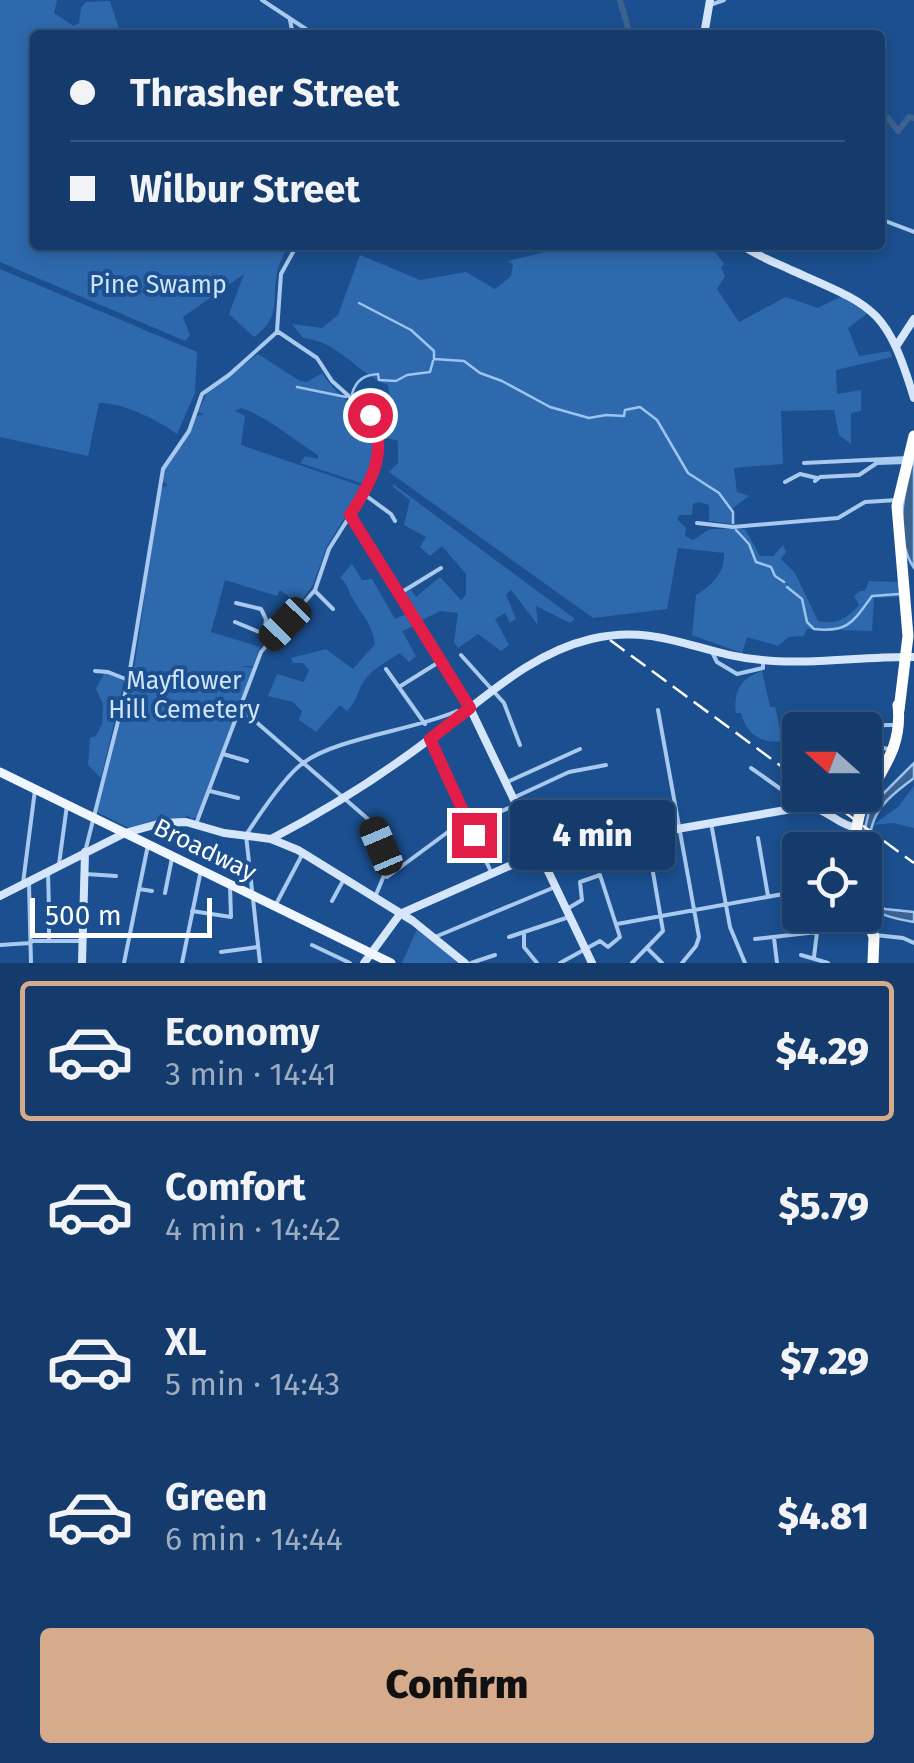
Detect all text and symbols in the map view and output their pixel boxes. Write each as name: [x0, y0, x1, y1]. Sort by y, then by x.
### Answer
text: Thrasher Street: [130, 70, 399, 116]
text: Wilbur Street: [130, 166, 360, 212]
park label: Pine Swamp: [89, 270, 227, 300]
route start: [348, 393, 393, 438]
car: [253, 592, 317, 656]
park label: Mayflower Hill Cemetery: [108, 666, 261, 725]
north arrow: [782, 712, 882, 812]
map controls: [782, 712, 882, 932]
callout: 4 min: [509, 800, 674, 870]
street label: Broadway: [149, 812, 262, 888]
car: [355, 813, 407, 879]
route end: [452, 813, 497, 858]
text: 4 min: [552, 816, 633, 854]
button: locate: [782, 832, 882, 932]
scale bar: [30, 893, 212, 938]
text: 500 m: [45, 899, 122, 932]
icon: car: [45, 1006, 135, 1096]
text: Economy: [165, 1009, 320, 1055]
text: $4.29: [776, 1028, 869, 1074]
text: 3 min · 14:41: [165, 1055, 337, 1093]
icon: car: [45, 1161, 135, 1251]
text: Comfort: [165, 1164, 306, 1210]
text: $5.79: [779, 1183, 869, 1229]
text: 4 min · 14:42: [165, 1210, 341, 1248]
icon: car: [45, 1316, 135, 1406]
text: XL: [165, 1319, 207, 1365]
text: $7.29: [780, 1338, 869, 1384]
text: 5 min · 14:43: [165, 1365, 340, 1403]
icon: car: [45, 1471, 135, 1561]
text: Green: [165, 1474, 268, 1520]
text: $4.81: [778, 1493, 869, 1539]
text: 6 min · 14:44: [165, 1520, 343, 1558]
button: Confirm: [40, 1628, 874, 1743]

